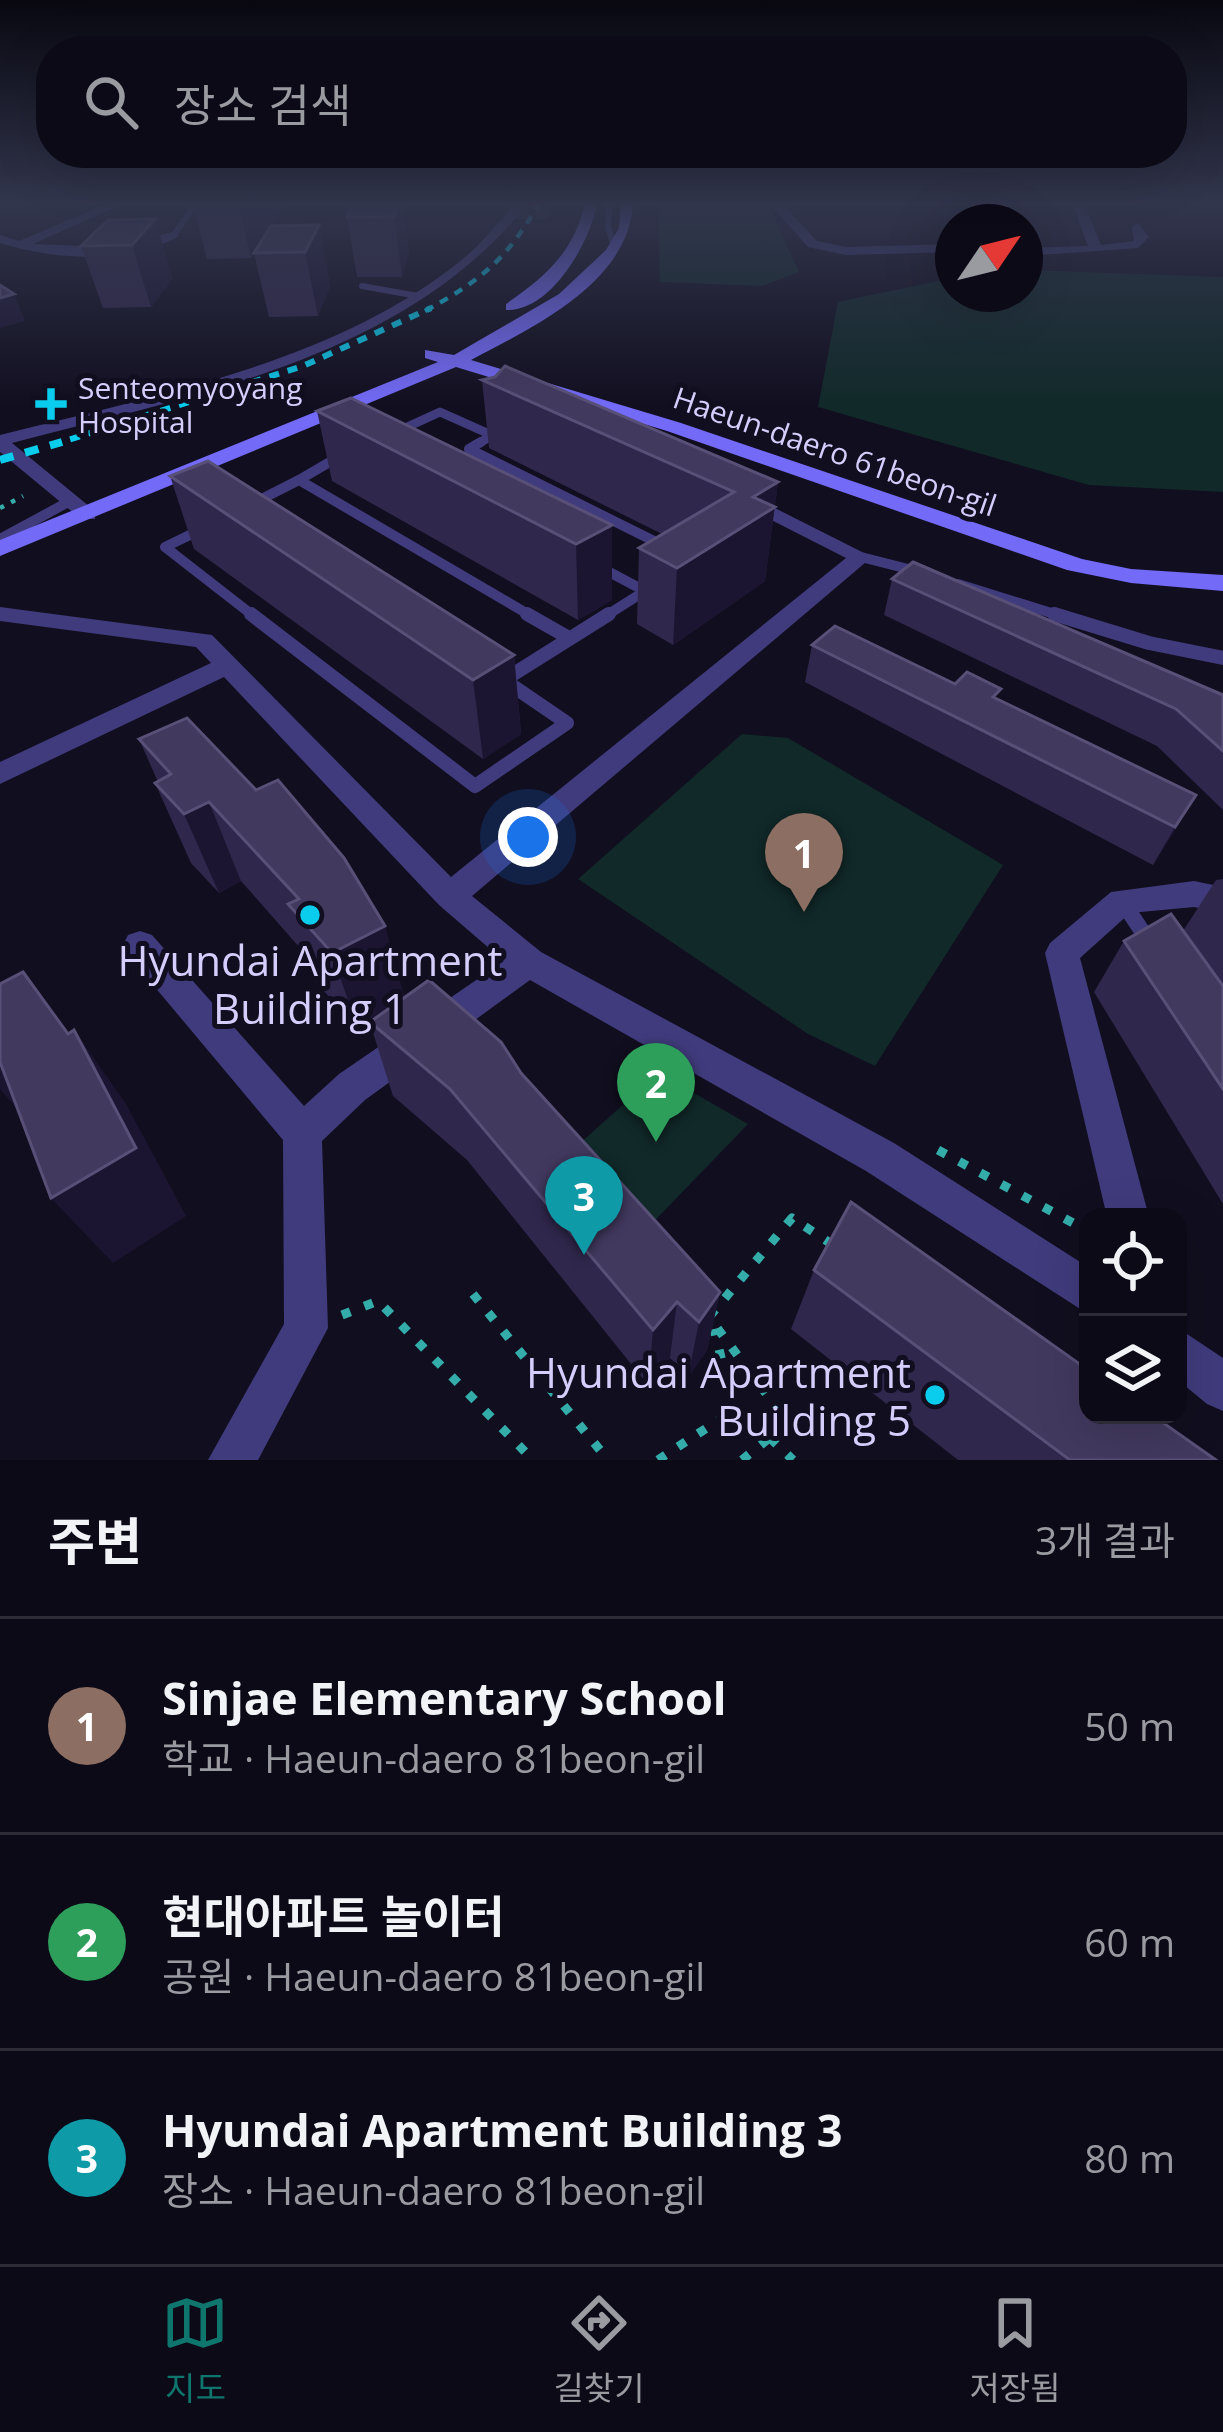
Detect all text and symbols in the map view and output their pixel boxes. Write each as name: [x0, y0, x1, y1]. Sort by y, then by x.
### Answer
search box: [36, 36, 1187, 168]
icon: search: [78, 69, 144, 135]
text: 장소 검색: [174, 74, 351, 135]
north arrow: [935, 204, 1043, 312]
place label: Senteomyoyang Hospital: [78, 367, 303, 442]
street label: Haeun-daero 61beon-gil: [668, 376, 1002, 526]
marker: Senteomyoyang Hospital: [35, 388, 67, 420]
your location: [498, 807, 558, 867]
pin: 1: [765, 813, 843, 912]
marker: Hyundai Apartment Building 1: [297, 902, 323, 928]
place label: Hyundai Apartment Building 1: [118, 931, 503, 1036]
pin: 2: [617, 1043, 695, 1142]
pin: 3: [545, 1156, 623, 1255]
map controls: [1079, 1208, 1187, 1424]
button: locate: [1079, 1208, 1187, 1316]
button: layers: [1079, 1316, 1187, 1424]
place label: Hyundai Apartment Building 5: [526, 1343, 911, 1448]
marker: Hyundai Apartment Building 5: [922, 1382, 948, 1408]
text: 주변: [48, 1505, 142, 1575]
text: 3개 결과: [1035, 1513, 1175, 1566]
text: Sinjae Elementary School: [162, 1667, 727, 1728]
text: 1: [76, 1699, 98, 1752]
text: 50 m: [1084, 1699, 1175, 1752]
text: 학교 · Haeun-daero 81beon-gil: [162, 1731, 705, 1784]
text: 현대아파트 놀이터: [162, 1885, 505, 1946]
text: 2: [76, 1915, 98, 1968]
text: 60 m: [1084, 1915, 1175, 1968]
text: 공원 · Haeun-daero 81beon-gil: [162, 1949, 705, 2002]
text: Hyundai Apartment Building 3: [162, 2099, 842, 2160]
text: 3: [76, 2131, 98, 2184]
text: 80 m: [1084, 2131, 1175, 2184]
text: 장소 · Haeun-daero 81beon-gil: [162, 2163, 705, 2216]
tab: 지도: [162, 2290, 228, 2410]
tab: 길찾기: [553, 2290, 645, 2410]
tab: 저장됨: [969, 2290, 1061, 2410]

